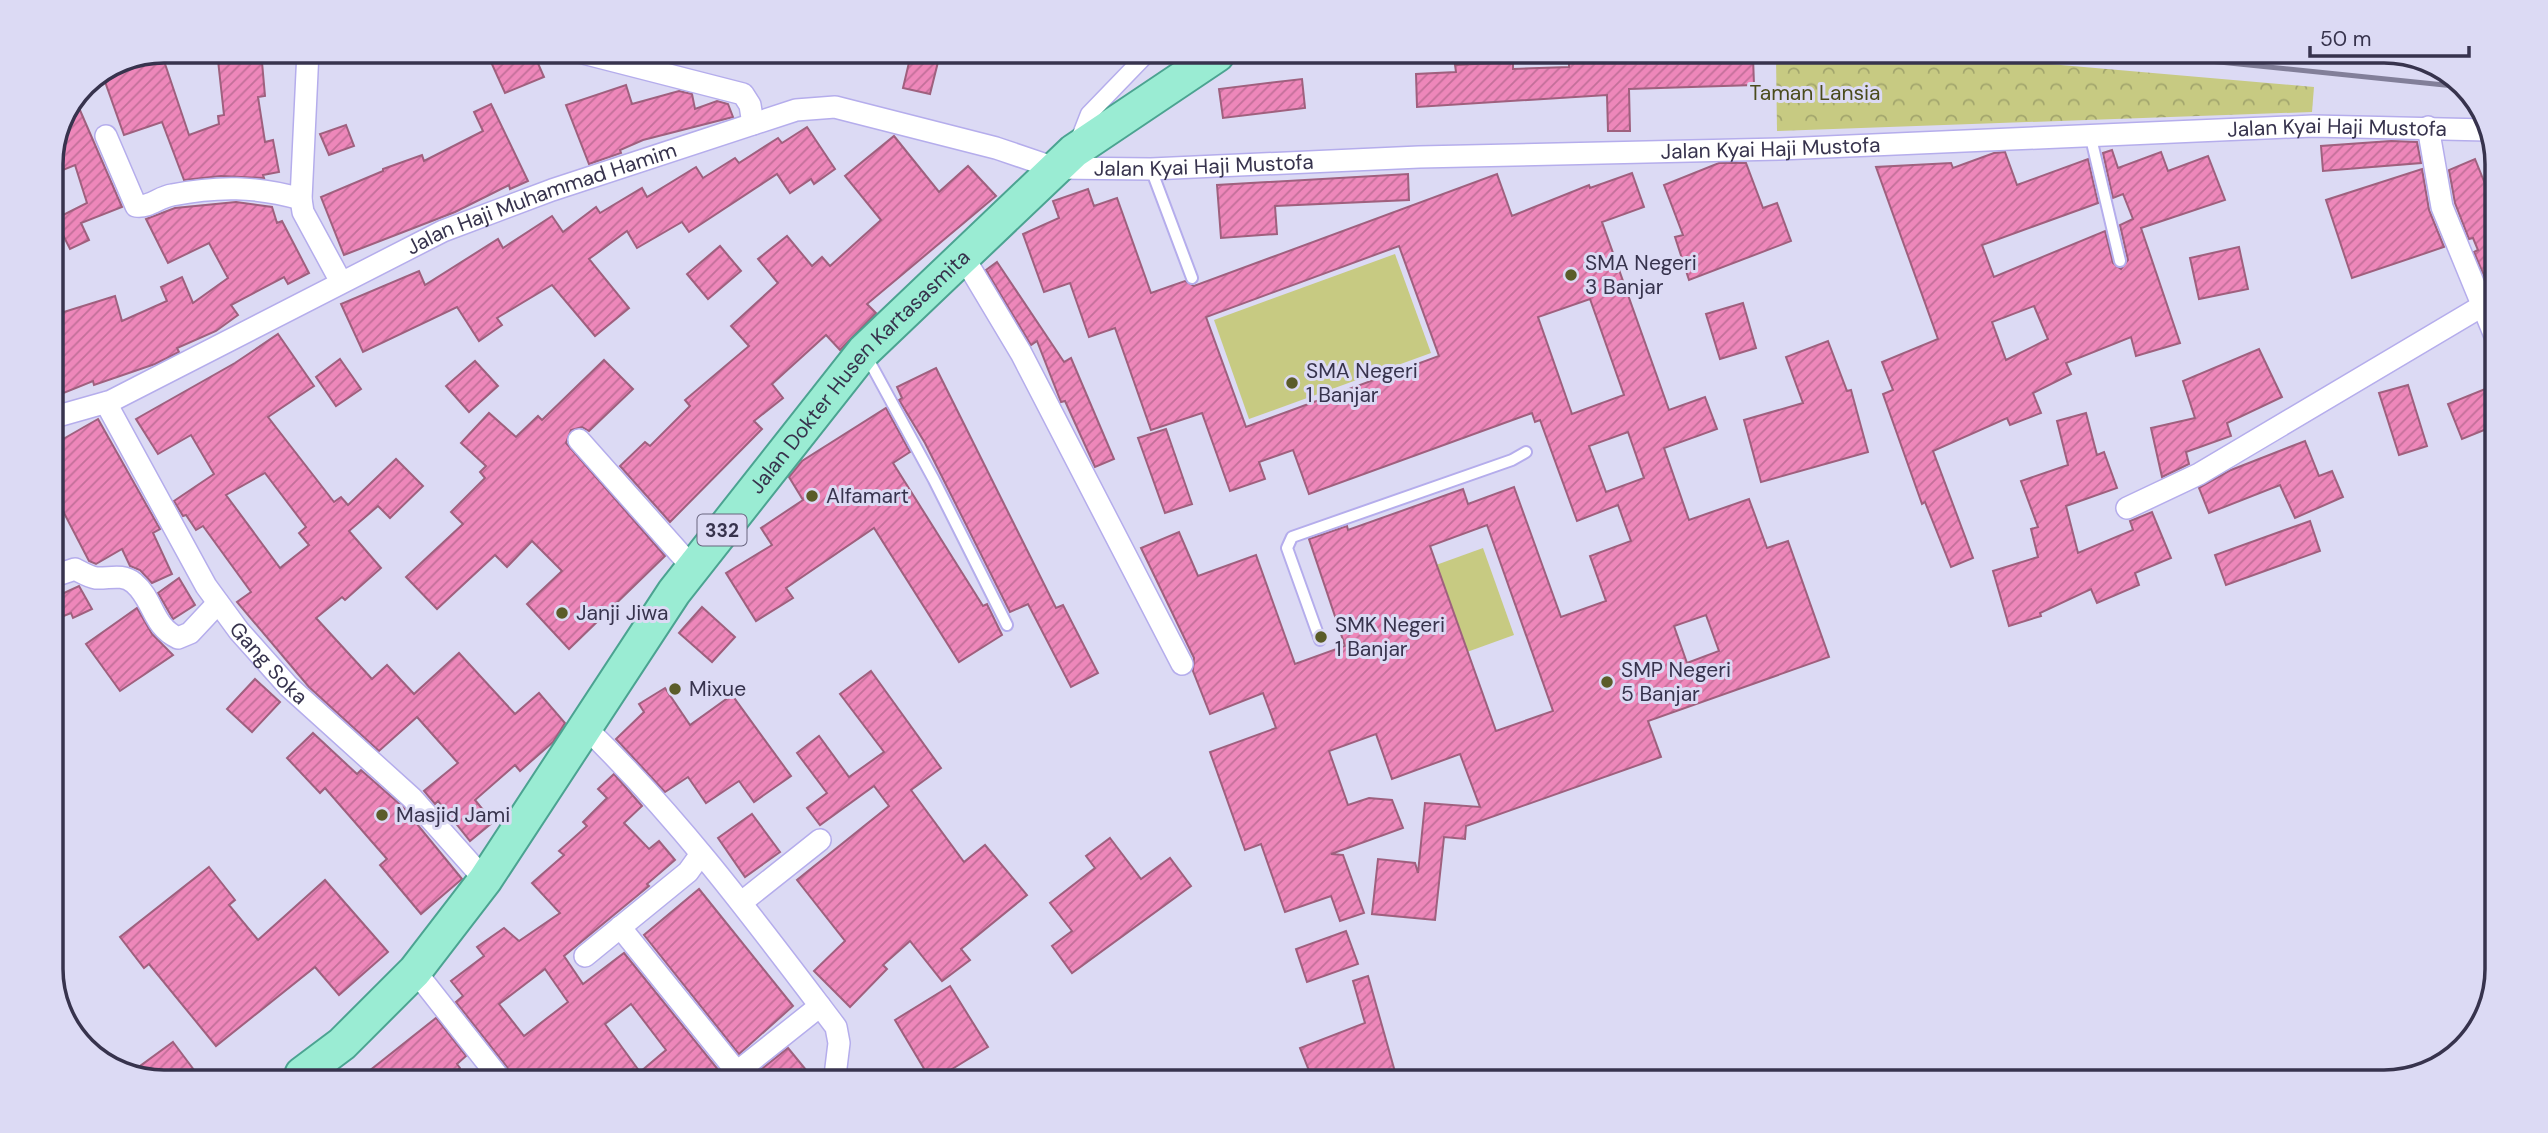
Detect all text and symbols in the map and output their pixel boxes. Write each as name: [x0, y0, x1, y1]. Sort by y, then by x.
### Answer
scale bar: [2310, 14, 2469, 58]
text: 50 m: [2320, 25, 2371, 53]
park label: Taman Lansia: [1750, 79, 1880, 107]
street label: Jalan Kyai Haji Mustofa: [2226, 112, 2447, 144]
street label: Jalan Kyai Haji Mustofa: [1660, 131, 1881, 166]
street label: Jalan Haji Muhammad Hamim: [401, 136, 680, 261]
street label: Jalan Kyai Haji Mustofa: [1094, 148, 1314, 183]
street label: Jalan Dokter Husen Kartasasmita: [743, 243, 976, 500]
place label: SMA Negeri 3 Banjar: [1585, 249, 1697, 301]
marker: SMA Negeri 3 Banjar: [1563, 267, 1579, 283]
place label: SMA Negeri 1 Banjar: [1306, 357, 1418, 409]
marker: SMA Negeri 1 Banjar: [1284, 375, 1300, 391]
place label: Alfamart: [826, 482, 909, 510]
marker: Alfamart: [804, 488, 820, 504]
road number: 332: [698, 514, 746, 545]
place label: Janji Jiwa: [576, 599, 668, 627]
marker: Janji Jiwa: [554, 605, 570, 621]
place label: SMK Negeri 1 Banjar: [1335, 611, 1445, 663]
street label: Gang Soka: [223, 616, 313, 711]
marker: SMK Negeri 1 Banjar: [1313, 629, 1329, 645]
place label: SMP Negeri 5 Banjar: [1621, 656, 1731, 708]
marker: SMP Negeri 5 Banjar: [1599, 674, 1615, 690]
place label: Mixue: [689, 675, 746, 703]
marker: Mixue: [667, 681, 683, 697]
place label: Masjid Jami: [396, 801, 510, 829]
marker: Masjid Jami: [374, 807, 390, 823]

